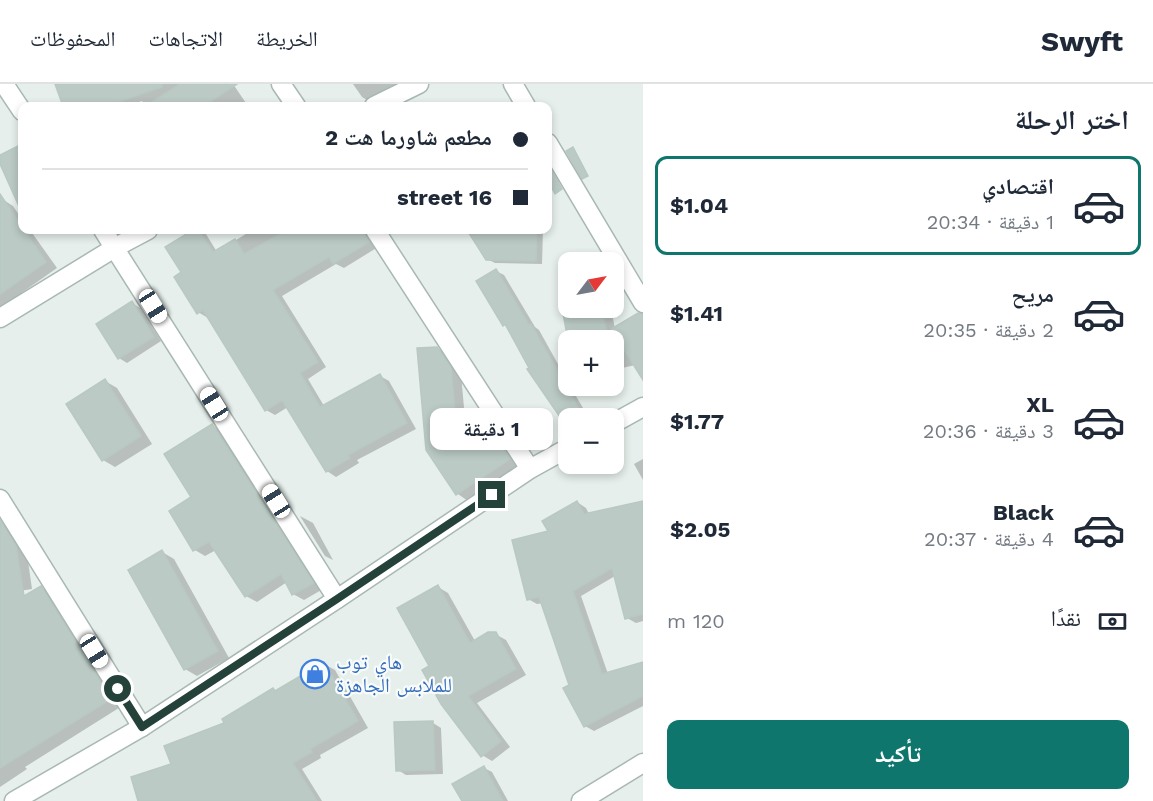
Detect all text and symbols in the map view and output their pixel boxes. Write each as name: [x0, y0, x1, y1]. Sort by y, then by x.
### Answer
text: Swyft: [1041, 25, 1123, 58]
text: المحفوظات: [30, 26, 115, 51]
text: الاتجاهات: [148, 26, 223, 51]
text: الخريطة: [256, 26, 318, 51]
text: اختر الرحلة: [1015, 104, 1129, 136]
text: مطعم شاورما هت 2: [325, 125, 492, 150]
text: اقتصادي: [982, 174, 1054, 199]
icon: car: [1072, 179, 1126, 233]
text: 16 street: [397, 185, 492, 210]
text: $1.04: [670, 193, 728, 218]
text: 1 دقيقة · 20:34: [927, 210, 1054, 234]
north arrow: [558, 252, 624, 318]
map controls: [558, 252, 624, 474]
text: مريح: [1011, 282, 1054, 307]
car: [136, 286, 170, 326]
icon: car: [1072, 287, 1126, 341]
text: $1.41: [670, 301, 723, 326]
text: 2 دقيقة · 20:35: [923, 318, 1054, 342]
button: +: [558, 330, 624, 396]
car: [197, 384, 231, 424]
text: XL: [1026, 392, 1054, 417]
icon: car: [1072, 395, 1126, 449]
callout: 1 دقيقة: [430, 408, 554, 450]
button: −: [558, 408, 624, 474]
text: $1.77: [670, 409, 724, 434]
text: 1 دقيقة: [463, 417, 520, 441]
text: 3 دقيقة · 20:36: [923, 419, 1054, 443]
car: [259, 481, 293, 521]
route end: [478, 481, 505, 508]
text: Black: [993, 500, 1054, 525]
icon: car: [1072, 503, 1126, 557]
text: $2.05: [670, 517, 730, 542]
text: 4 دقيقة · 20:37: [924, 527, 1054, 551]
icon: cash: [1096, 605, 1129, 638]
text: نقدًا: [1051, 606, 1081, 631]
text: 120 m: [667, 609, 725, 633]
car: [77, 631, 111, 671]
place label: هاي توب للملابس الجاهزة: [336, 650, 452, 697]
shop icon: هاي توب للملابس الجاهزة: [299, 658, 331, 690]
route start: [104, 675, 131, 702]
button: تأكيد: [667, 720, 1129, 789]

